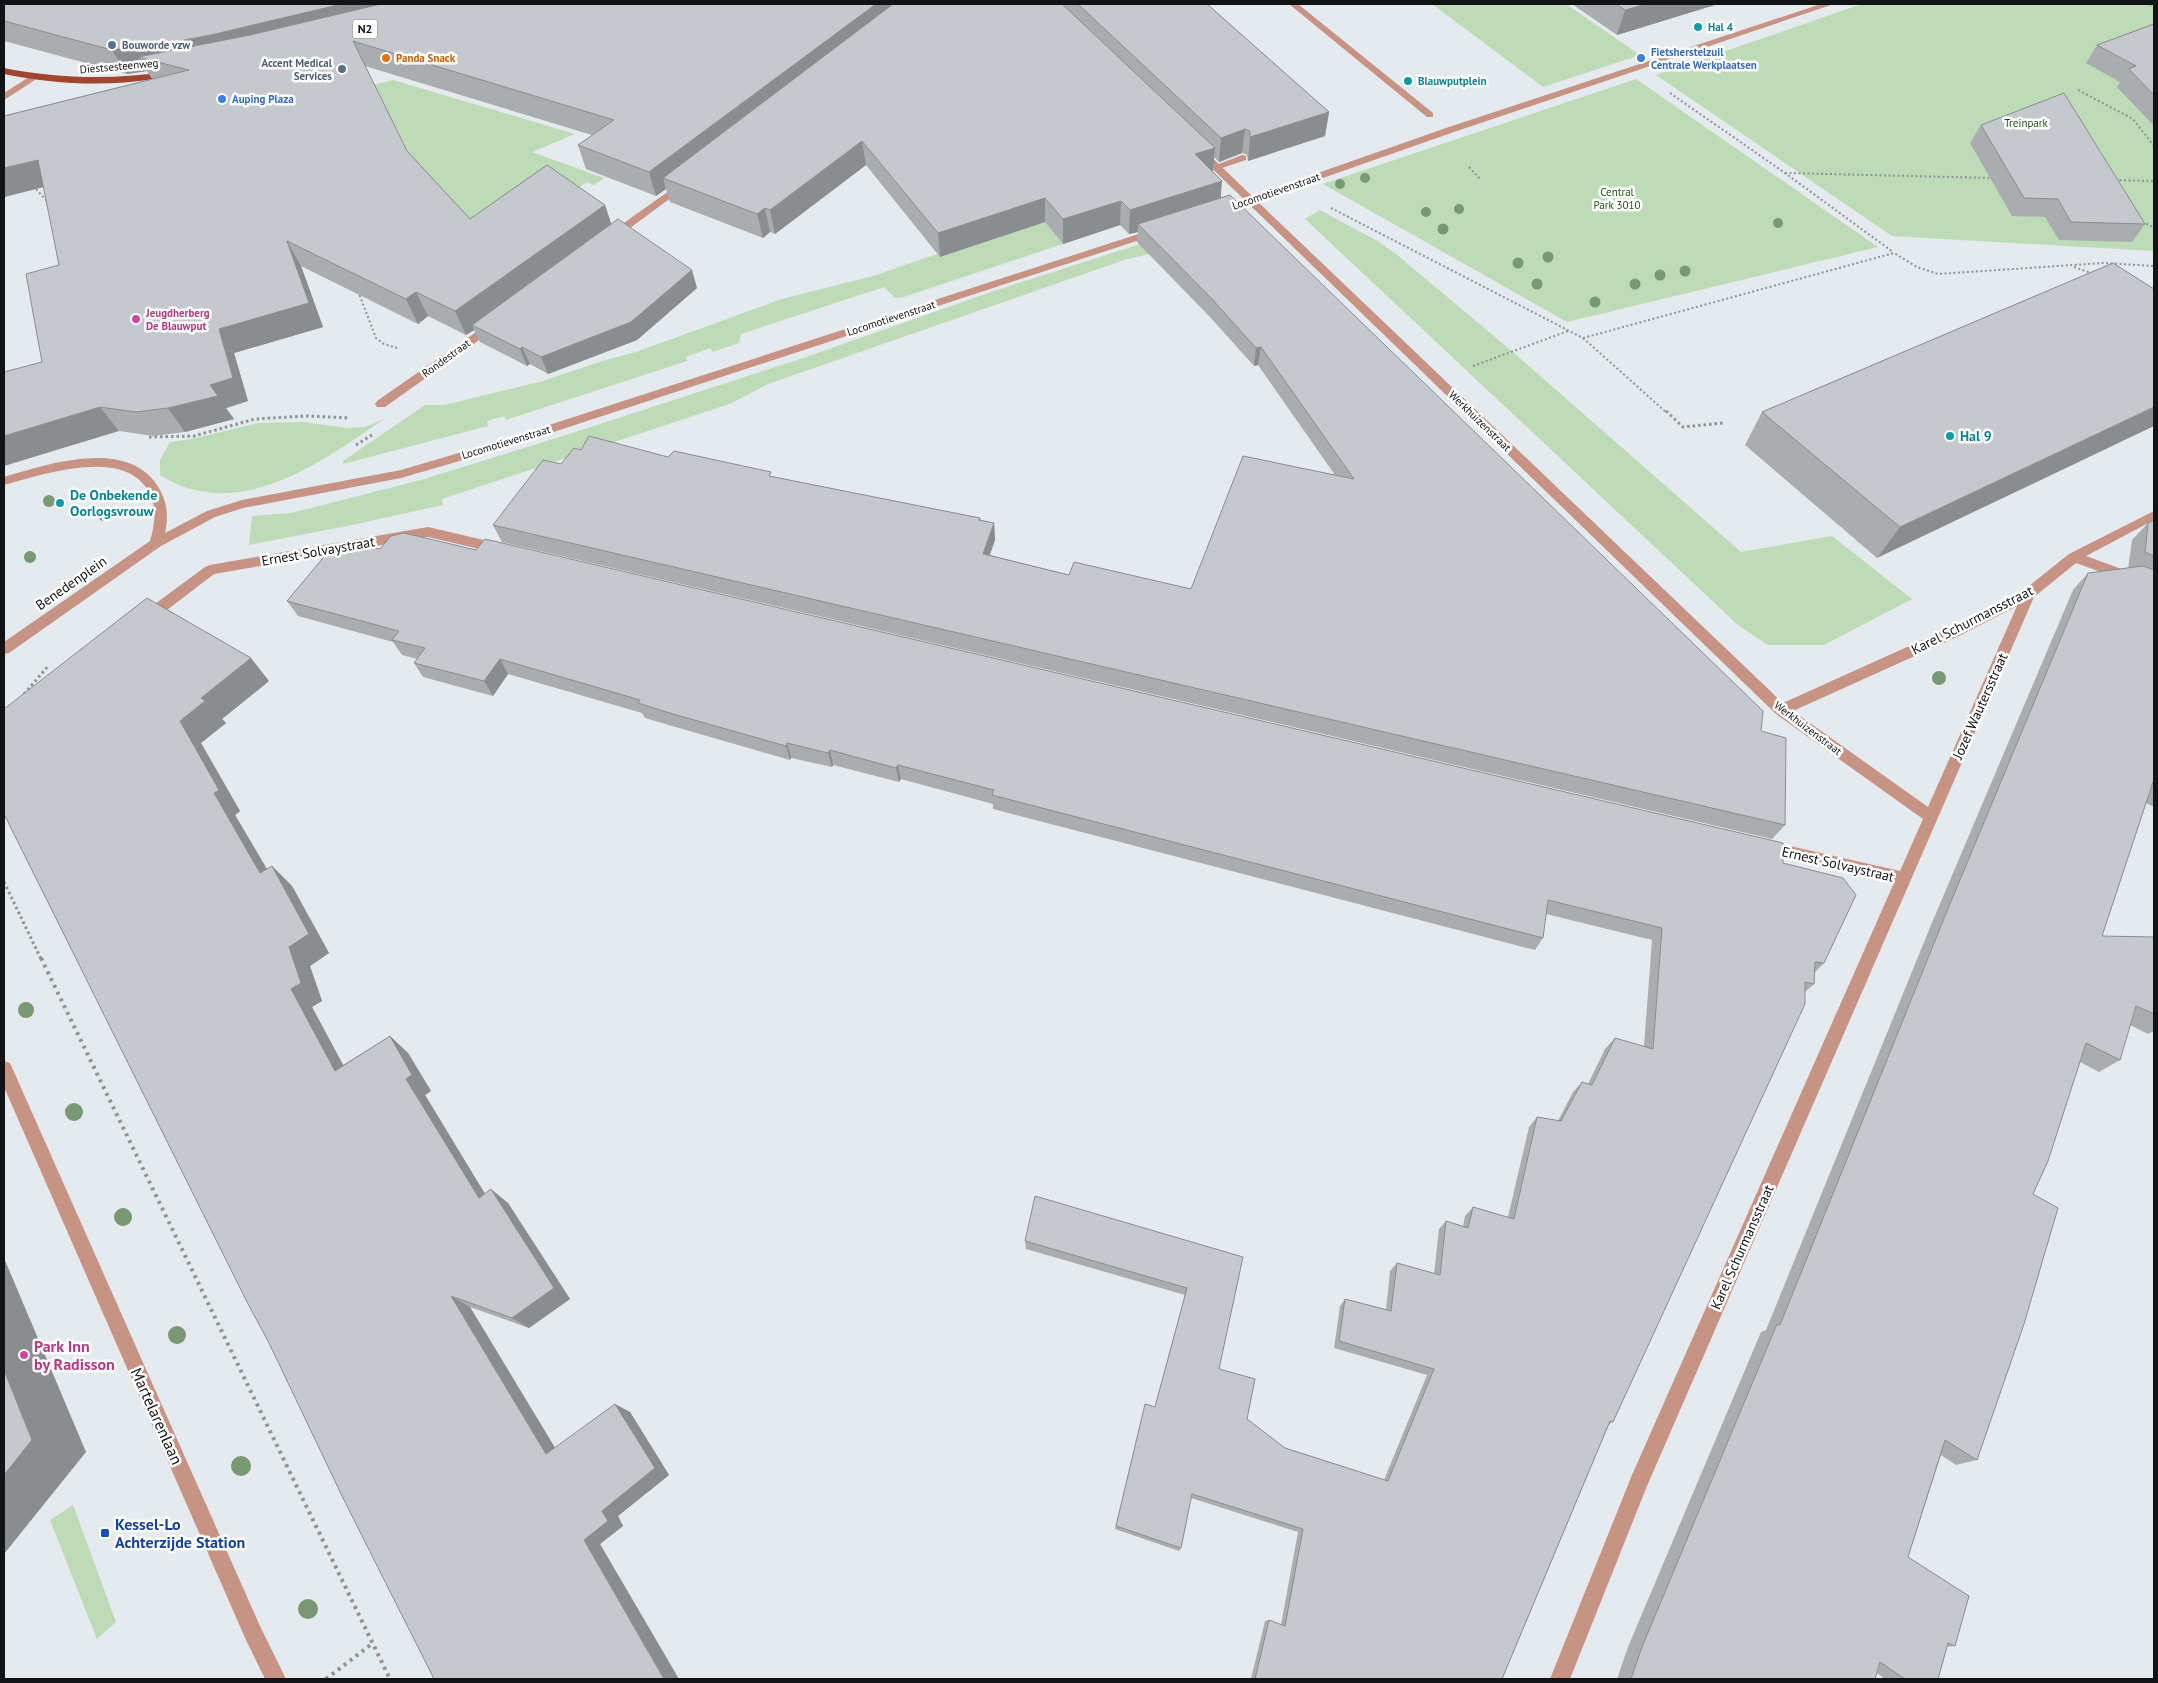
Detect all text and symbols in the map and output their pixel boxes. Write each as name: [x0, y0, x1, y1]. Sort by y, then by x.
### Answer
road number: N2: [352, 20, 378, 38]
place label: Hal 4: [1708, 20, 1734, 34]
marker: Hal 4: [1692, 21, 1704, 33]
place label: Bouworde vzw: [122, 38, 191, 52]
marker: Bouworde vzw: [106, 39, 118, 51]
place label: Fietsherstelzuil Centrale Werkplaatsen: [1651, 45, 1757, 72]
place label: Panda Snack: [396, 51, 456, 65]
marker: Panda Snack: [380, 52, 392, 64]
marker: Fietsherstelzuil Centrale Werkplaatsen: [1635, 52, 1647, 64]
street label: Diestsesteenweg: [79, 56, 159, 76]
place label: Accent Medical Services: [261, 56, 333, 83]
marker: Accent Medical Services: [336, 63, 348, 75]
place label: Blauwputplein: [1418, 74, 1486, 88]
marker: Blauwputplein: [1402, 75, 1414, 87]
place label: Auping Plaza: [232, 92, 294, 106]
marker: Auping Plaza: [216, 93, 228, 105]
park label: Treinpark: [2004, 116, 2049, 130]
street label: Locomotievenstraat: [1230, 169, 1322, 213]
park label: Central Park 3010: [1594, 185, 1640, 212]
street label: Locomotievenstraat: [845, 297, 937, 339]
place label: Jeugdherberg De Blauwput: [145, 306, 210, 333]
marker: Jeugdherberg De Blauwput: [130, 313, 142, 325]
street label: Rondestraat: [419, 336, 473, 380]
street label: Werkhuizenstraat: [1446, 388, 1514, 454]
street label: Locomotievenstraat: [460, 422, 552, 462]
place label: Hal 9: [1960, 427, 1992, 445]
marker: Hal 9: [1944, 430, 1956, 442]
place label: De Onbekende Oorlogsvrouw: [70, 486, 157, 520]
marker: De Onbekende Oorlogsvrouw: [54, 497, 66, 509]
street label: Ernest Solvaystraat: [260, 532, 376, 570]
street label: Benedenplein: [32, 552, 110, 614]
street label: Karel Schurmansstraat: [1908, 581, 2036, 659]
street label: Jozef Wautersstraat: [1948, 650, 2012, 763]
street label: Werkhuizenstraat: [1771, 698, 1845, 758]
street label: Ernest Solvaystraat: [1780, 842, 1896, 886]
street label: Karel Schurmansstraat: [1706, 1182, 1778, 1312]
place label: Park Inn by Radisson: [34, 1336, 115, 1374]
marker: Park Inn by Radisson: [18, 1349, 30, 1361]
street label: Martelarenlaan: [127, 1364, 187, 1468]
place label: Kessel-Lo Achterzijde Station: [115, 1514, 245, 1552]
marker: Kessel-Lo Achterzijde Station: [99, 1527, 111, 1539]

